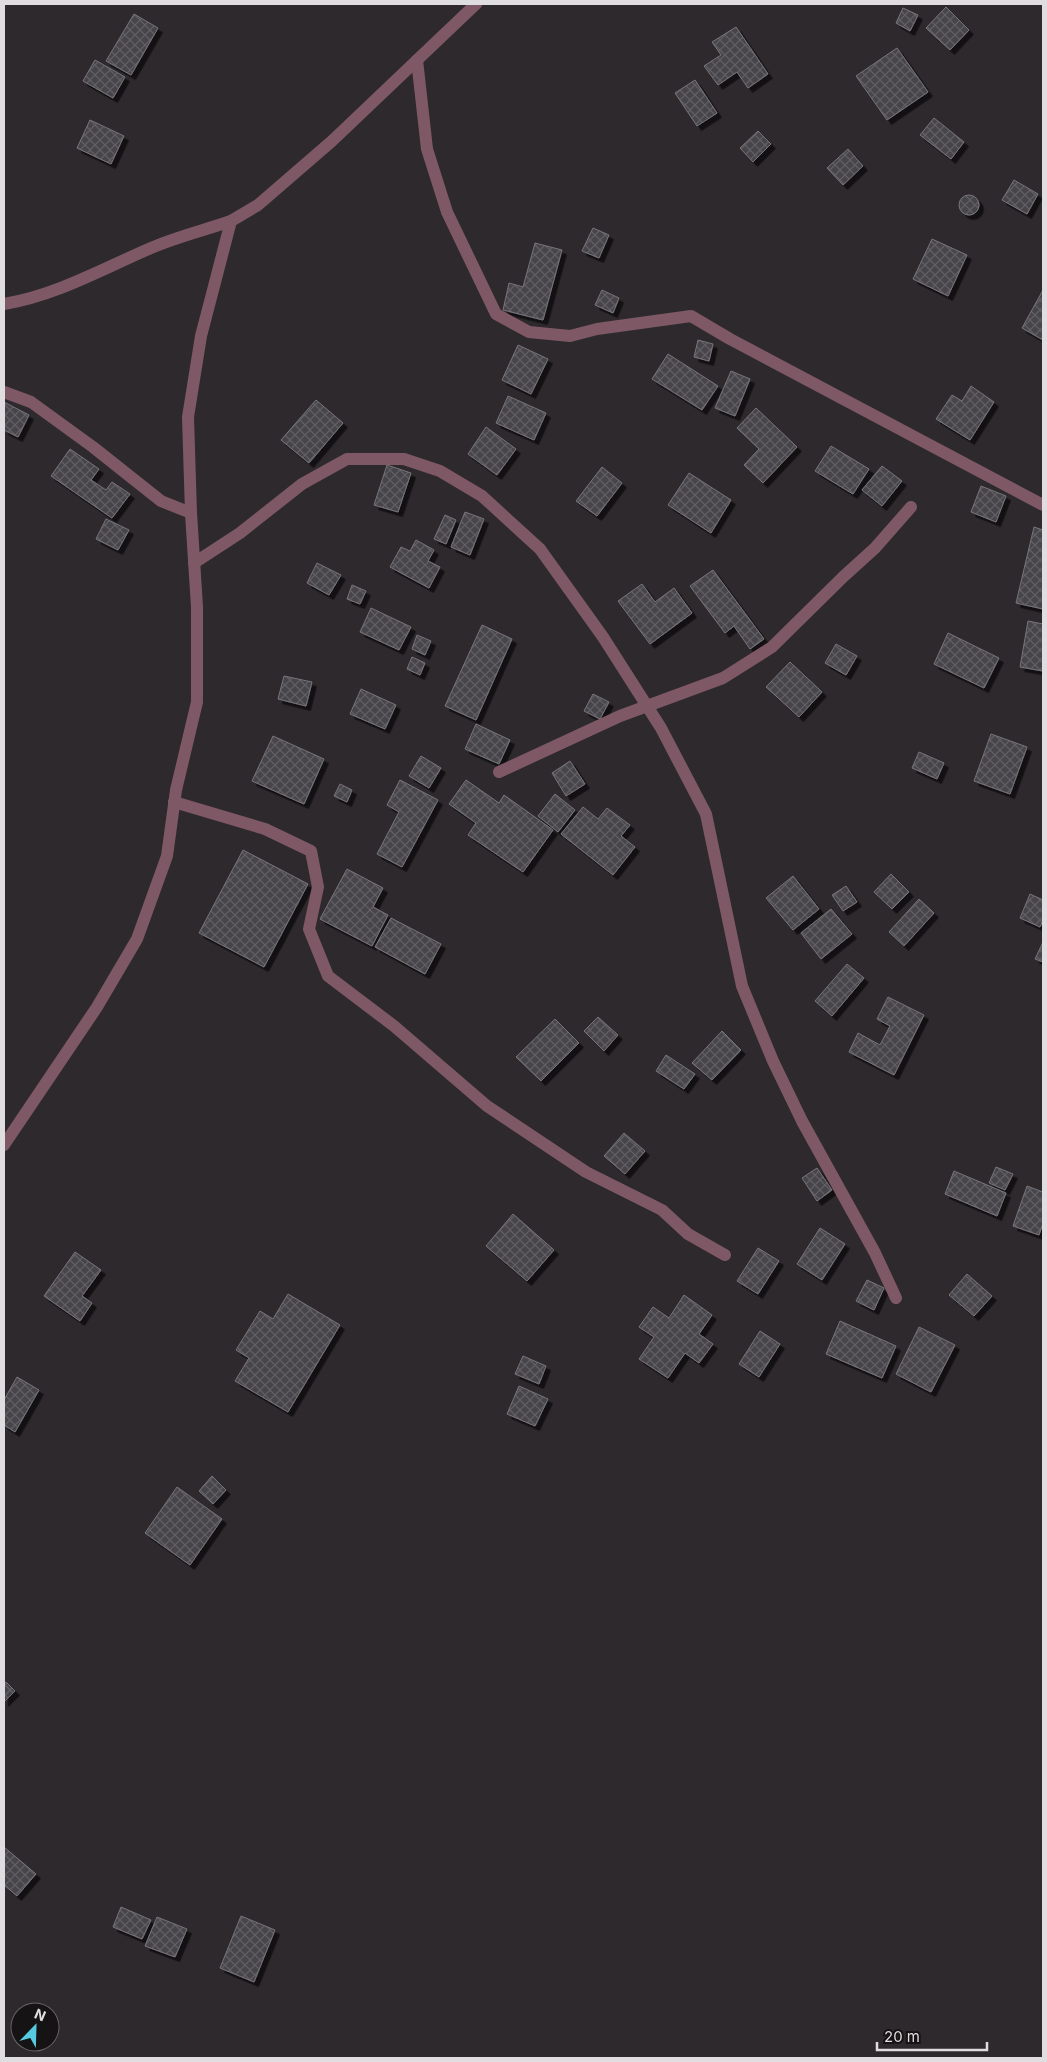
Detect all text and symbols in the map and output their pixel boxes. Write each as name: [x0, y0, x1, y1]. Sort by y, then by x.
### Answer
north arrow: [10, 2002, 60, 2052]
text: N: [32, 2005, 49, 2024]
scale bar: [877, 2020, 987, 2052]
text: 20 m: [884, 2027, 920, 2046]

